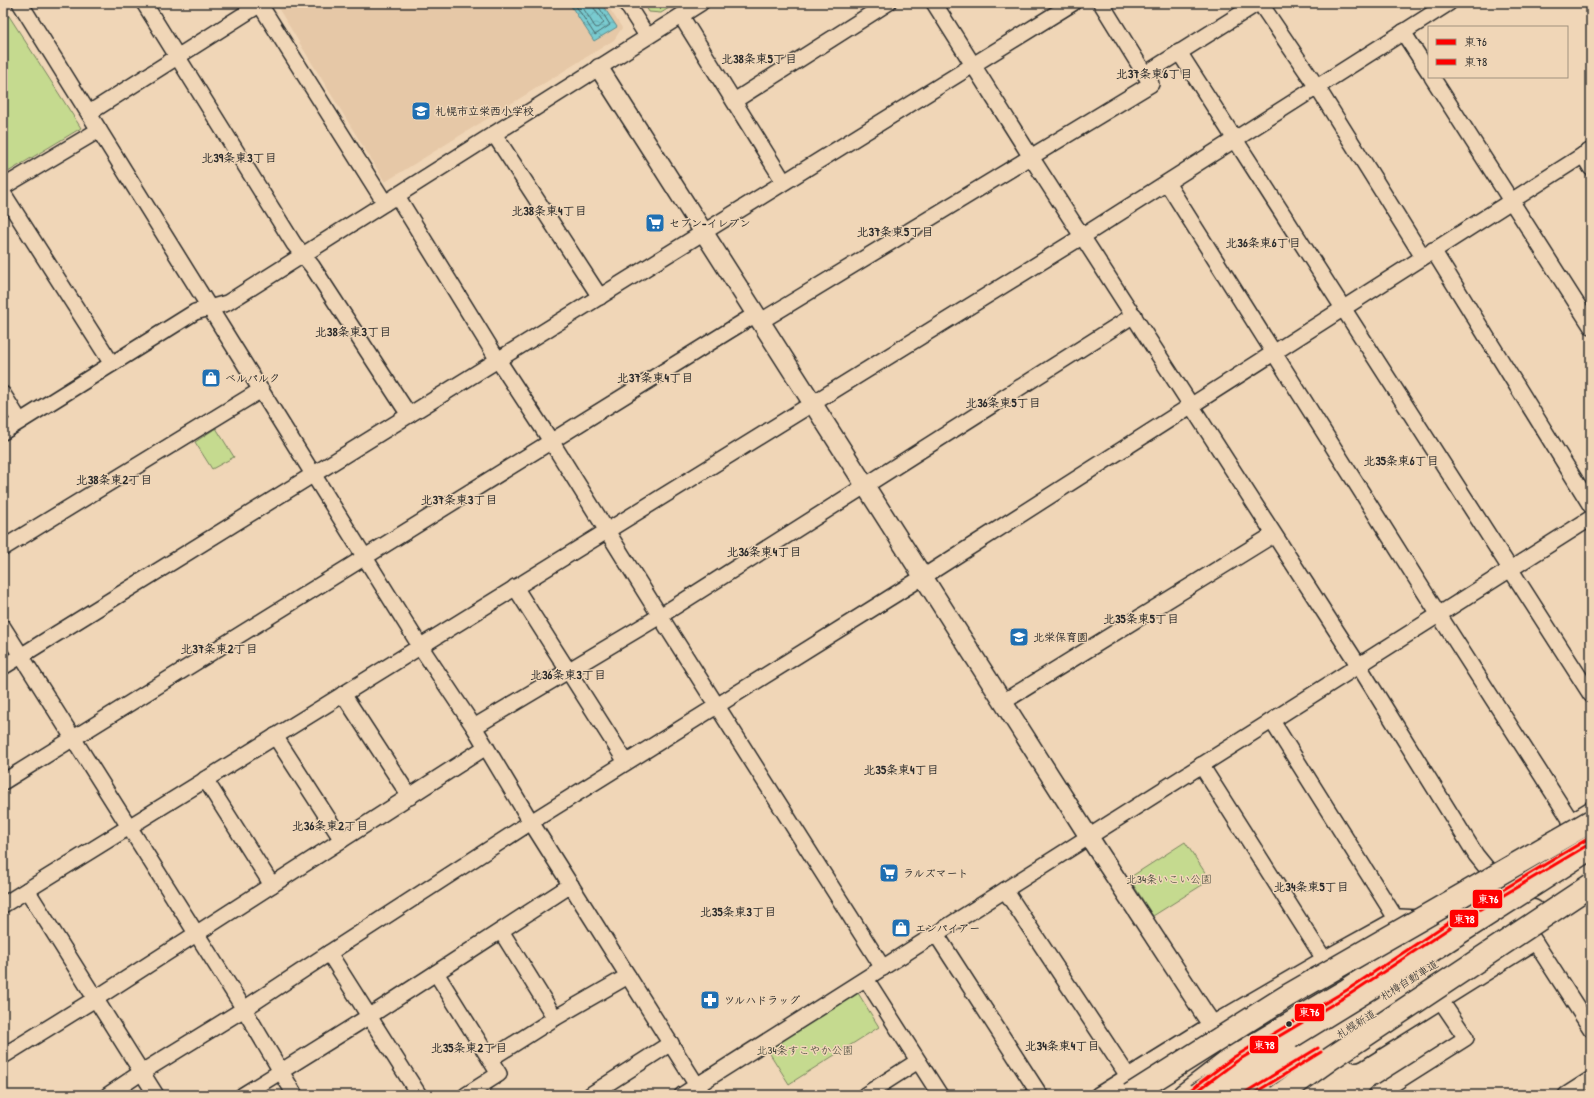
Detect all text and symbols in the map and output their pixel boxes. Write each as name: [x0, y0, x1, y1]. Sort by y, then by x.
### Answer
legend: [1428, 26, 1568, 78]
text: 東76: [1464, 33, 1487, 50]
district label: 北38条東5丁目: [721, 50, 797, 67]
text: 東78: [1464, 53, 1487, 70]
district label: 北37条東6丁目: [1116, 65, 1192, 82]
school or university icon: 札幌市立栄西小学校: [410, 100, 432, 122]
place label: 札幌市立栄西小学校: [435, 104, 534, 118]
district label: 北39条東3丁目: [201, 149, 277, 166]
district label: 北38条東4丁目: [511, 202, 587, 219]
supermarket icon: セブン-イレブン: [644, 212, 666, 234]
place label: セブン-イレブン: [669, 216, 750, 230]
district label: 北37条東5丁目: [857, 223, 933, 240]
district label: 北36条東6丁目: [1226, 234, 1300, 251]
district label: 北38条東3丁目: [315, 323, 391, 340]
shop icon: ベルパルク: [200, 367, 222, 389]
district label: 北37条東4丁目: [617, 369, 693, 386]
place label: ベルパルク: [225, 371, 280, 385]
district label: 北36条東5丁目: [965, 394, 1041, 411]
district label: 北35条東6丁目: [1363, 452, 1439, 469]
district label: 北38条東2丁目: [76, 471, 152, 488]
district label: 北37条東3丁目: [421, 491, 497, 508]
district label: 北36条東4丁目: [727, 543, 801, 560]
district label: 北35条東5丁目: [1103, 610, 1179, 627]
school or university icon: 北栄保育園: [1008, 626, 1030, 648]
place label: 北栄保育園: [1033, 630, 1088, 644]
district label: 北37条東2丁目: [181, 640, 257, 657]
district label: 北36条東3丁目: [530, 666, 606, 683]
district label: 北35条東4丁目: [864, 761, 938, 778]
district label: 北36条東2丁目: [292, 817, 368, 834]
supermarket icon: ラルズマート: [878, 862, 900, 884]
place label: ラルズマート: [903, 866, 969, 880]
park label: 北34条いこい公園: [1126, 872, 1212, 886]
district label: 北34条東5丁目: [1274, 878, 1348, 895]
line badge: 東76: [1472, 889, 1503, 909]
text: 東76: [1478, 892, 1499, 906]
district label: 北35条東3丁目: [700, 903, 776, 920]
line badge: 東78: [1449, 909, 1479, 928]
text: 東78: [1453, 912, 1475, 926]
shop icon: エンパイアー: [890, 917, 912, 939]
place label: エンパイアー: [915, 921, 980, 935]
street label: 札樽自動車道: [1377, 957, 1441, 1003]
pharmacy icon: ツルハドラッグ: [699, 989, 721, 1011]
place label: ツルハドラッグ: [724, 993, 800, 1007]
line badge: 東76: [1294, 1003, 1325, 1022]
text: 東76: [1299, 1005, 1320, 1019]
street label: 札幌新道: [1334, 1006, 1378, 1042]
unlabelled marker: [1284, 1019, 1294, 1029]
line badge: 東78: [1249, 1035, 1279, 1054]
district label: 北34条東4丁目: [1025, 1037, 1099, 1054]
text: 東78: [1253, 1038, 1275, 1052]
district label: 北35条東2丁目: [431, 1039, 507, 1056]
park label: 北34条すこやか公園: [756, 1043, 854, 1057]

